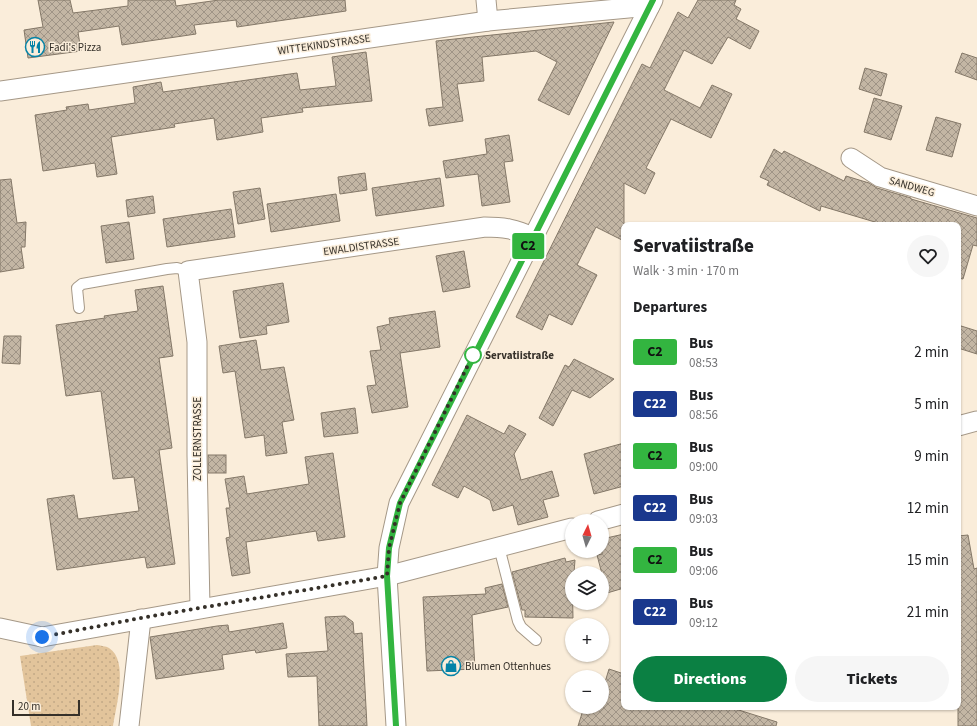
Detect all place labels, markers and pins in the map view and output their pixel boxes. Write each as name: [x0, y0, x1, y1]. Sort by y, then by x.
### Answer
restaurant icon: Fadi's Pizza: [24, 36, 46, 58]
place label: Fadi's Pizza: [49, 40, 101, 55]
marker: Servatiistraße: [464, 346, 482, 364]
place label: Servatiistraße: [485, 348, 554, 363]
shop icon: Blumen Ottenhues: [440, 655, 462, 677]
place label: Blumen Ottenhues: [465, 659, 551, 674]

